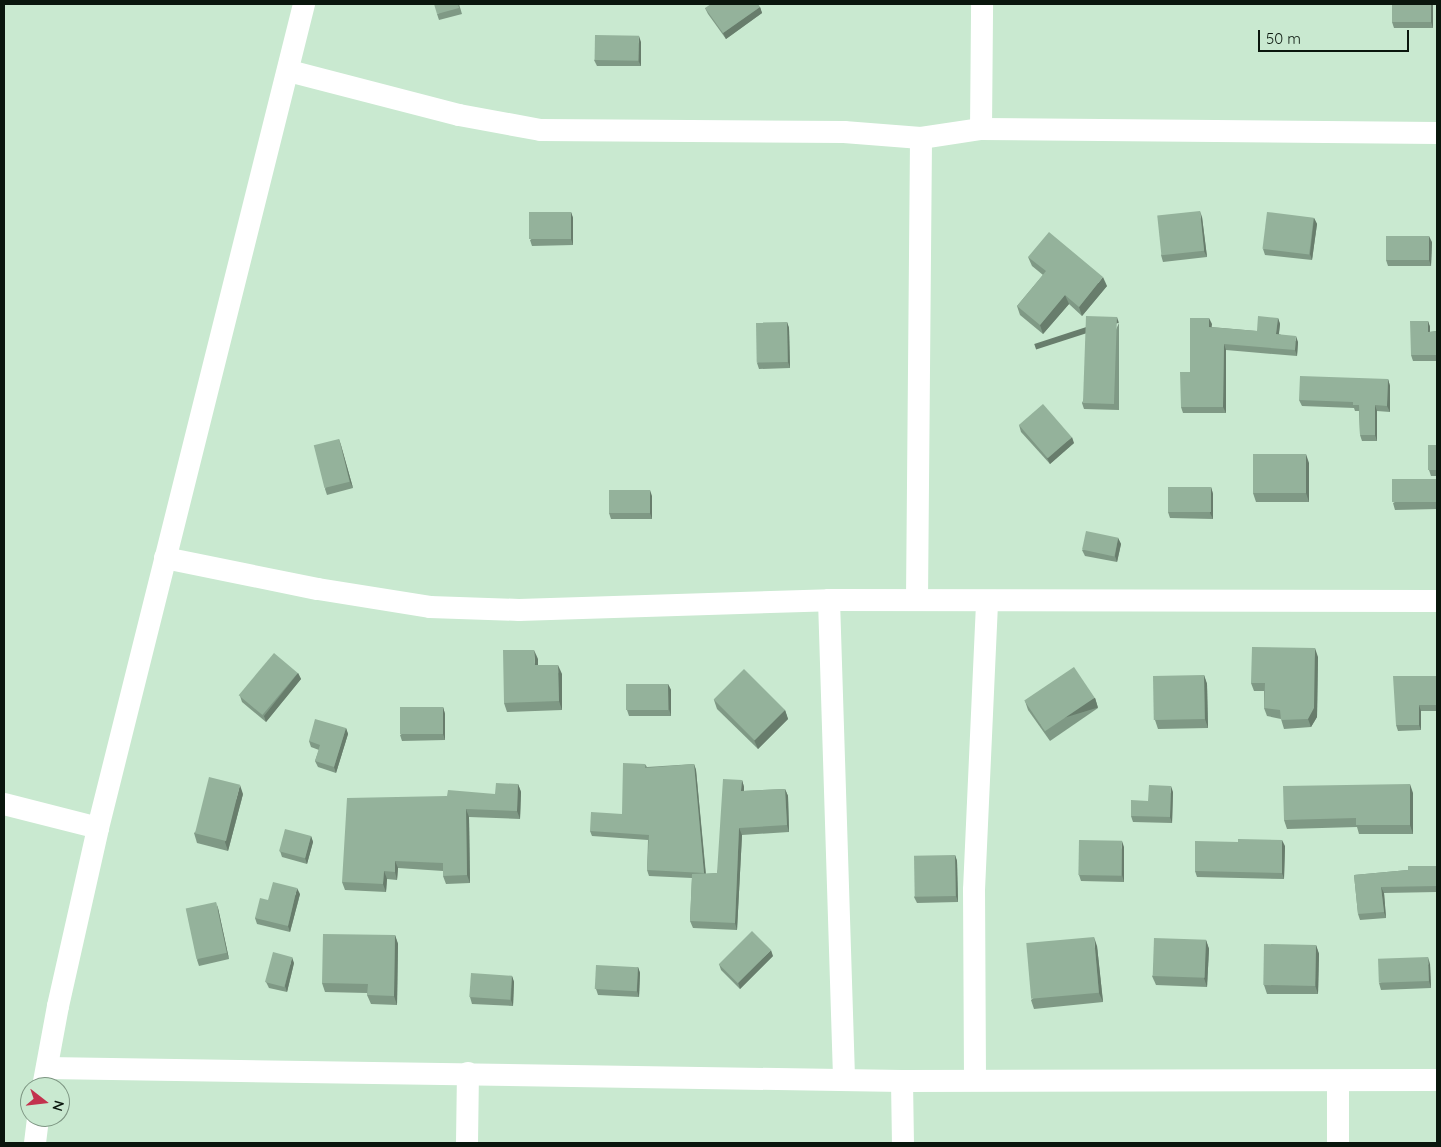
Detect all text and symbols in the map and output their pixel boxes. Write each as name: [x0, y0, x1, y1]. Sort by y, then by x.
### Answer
scale bar: [1261, 20, 1412, 52]
text: 50 m: [1266, 29, 1301, 48]
north arrow: [20, 1077, 70, 1127]
text: N: [48, 1098, 69, 1113]

